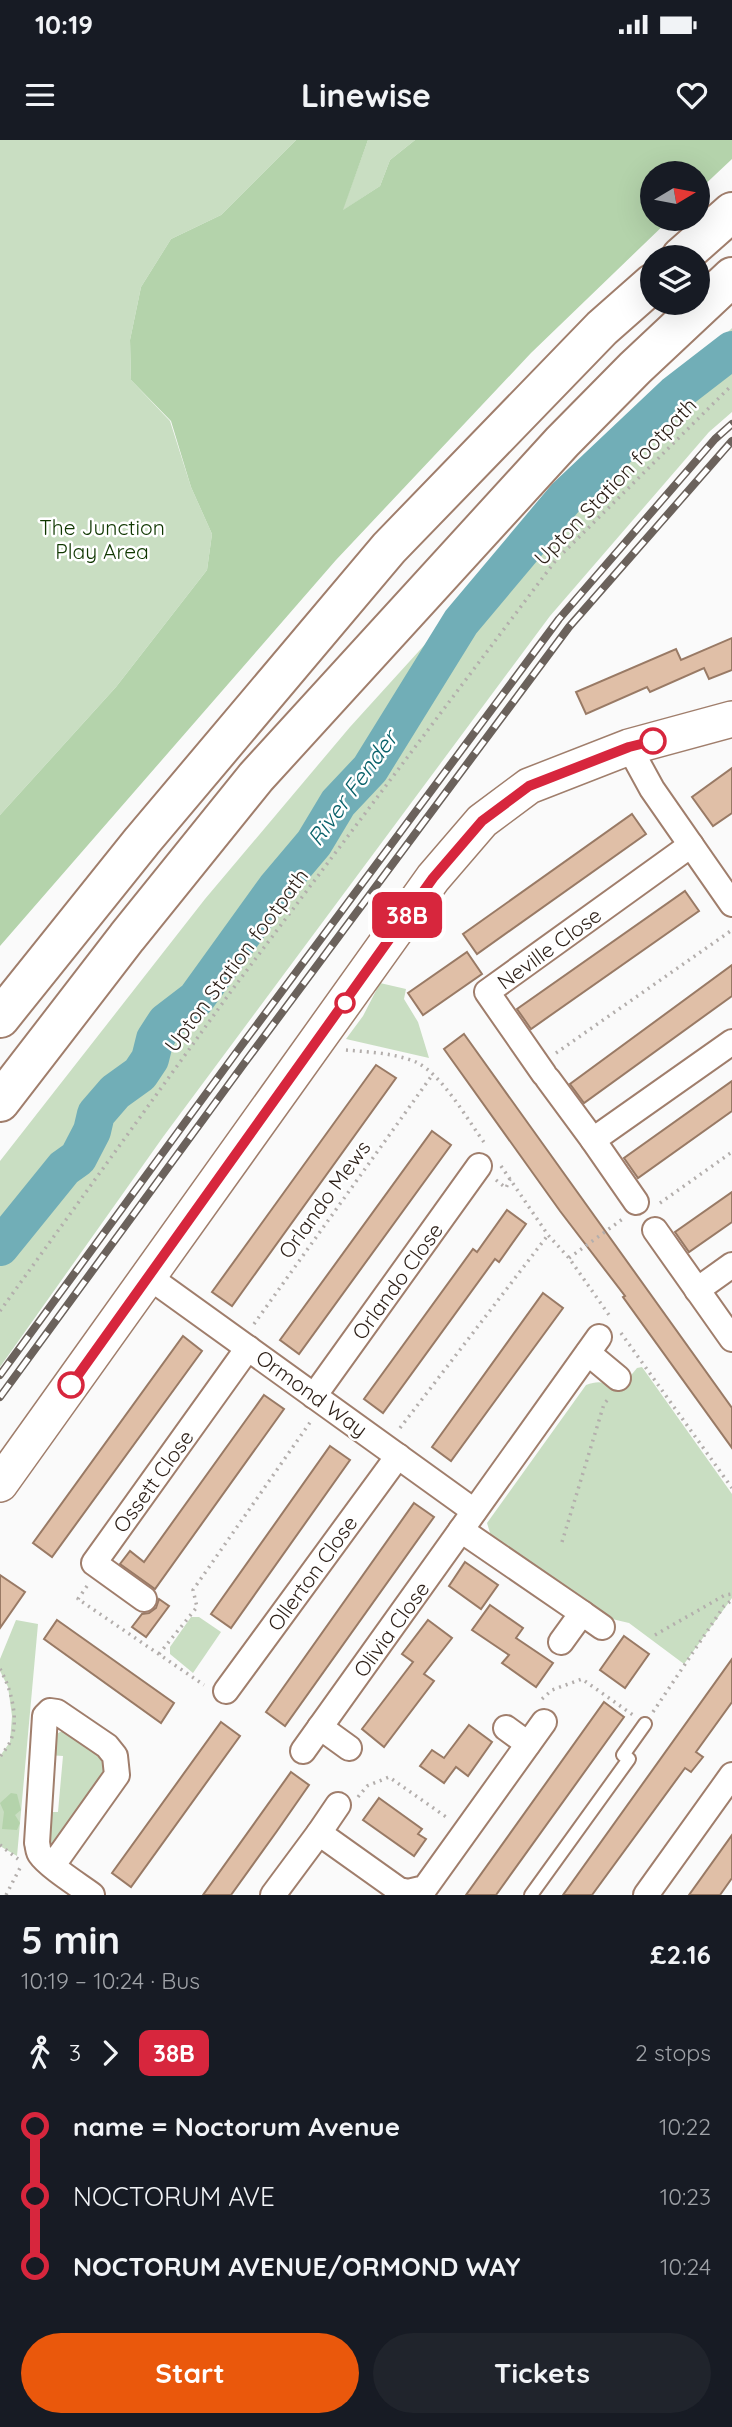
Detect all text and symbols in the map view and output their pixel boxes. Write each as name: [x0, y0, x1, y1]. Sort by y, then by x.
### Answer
text: 10:19: [35, 8, 93, 41]
text: Linewise: [301, 75, 431, 115]
icon: menu: [21, 76, 59, 114]
icon: heart: [673, 76, 711, 114]
north arrow: [640, 161, 710, 231]
map controls: [640, 161, 710, 315]
button: layers: [640, 245, 710, 315]
street label: Upton Station footpath: [528, 392, 702, 570]
park label: The Junction Play Area: [39, 514, 165, 564]
water label: River Fender: [301, 722, 405, 851]
unlabelled marker: [640, 728, 666, 754]
street label: Upton Station footpath: [159, 863, 313, 1057]
line badge: 38B: [367, 892, 447, 938]
text: 38B: [386, 900, 428, 930]
street label: Neville Close: [492, 901, 606, 995]
unlabelled marker: [335, 993, 355, 1013]
street label: Orlando Mews: [272, 1135, 376, 1263]
street label: Orlando Close: [346, 1218, 448, 1344]
street label: Ormond Way: [251, 1344, 373, 1442]
unlabelled marker: [58, 1372, 84, 1398]
street label: Ossett Close: [107, 1425, 199, 1537]
street label: Ollerton Close: [262, 1510, 362, 1636]
street label: Olivia Close: [348, 1576, 434, 1682]
text: 5 min: [21, 1916, 120, 1964]
text: £2.16: [650, 1938, 711, 1971]
text: 10:19 – 10:24 · Bus: [21, 1966, 200, 1995]
icon: walk: [21, 2034, 59, 2072]
icon: forward: [91, 2034, 129, 2072]
text: 3: [69, 2038, 81, 2067]
text: 38B: [153, 2038, 195, 2068]
text: 2 stops: [635, 2038, 711, 2067]
text: name = Noctorum Avenue: [73, 2110, 400, 2143]
text: 10:22: [659, 2112, 711, 2141]
text: NOCTORUM AVE: [73, 2180, 275, 2213]
text: 10:23: [660, 2182, 711, 2211]
text: NOCTORUM AVENUE/ORMOND WAY: [73, 2250, 521, 2283]
text: 10:24: [660, 2252, 711, 2281]
button: Start: [21, 2333, 359, 2413]
button: Tickets: [373, 2333, 711, 2413]

